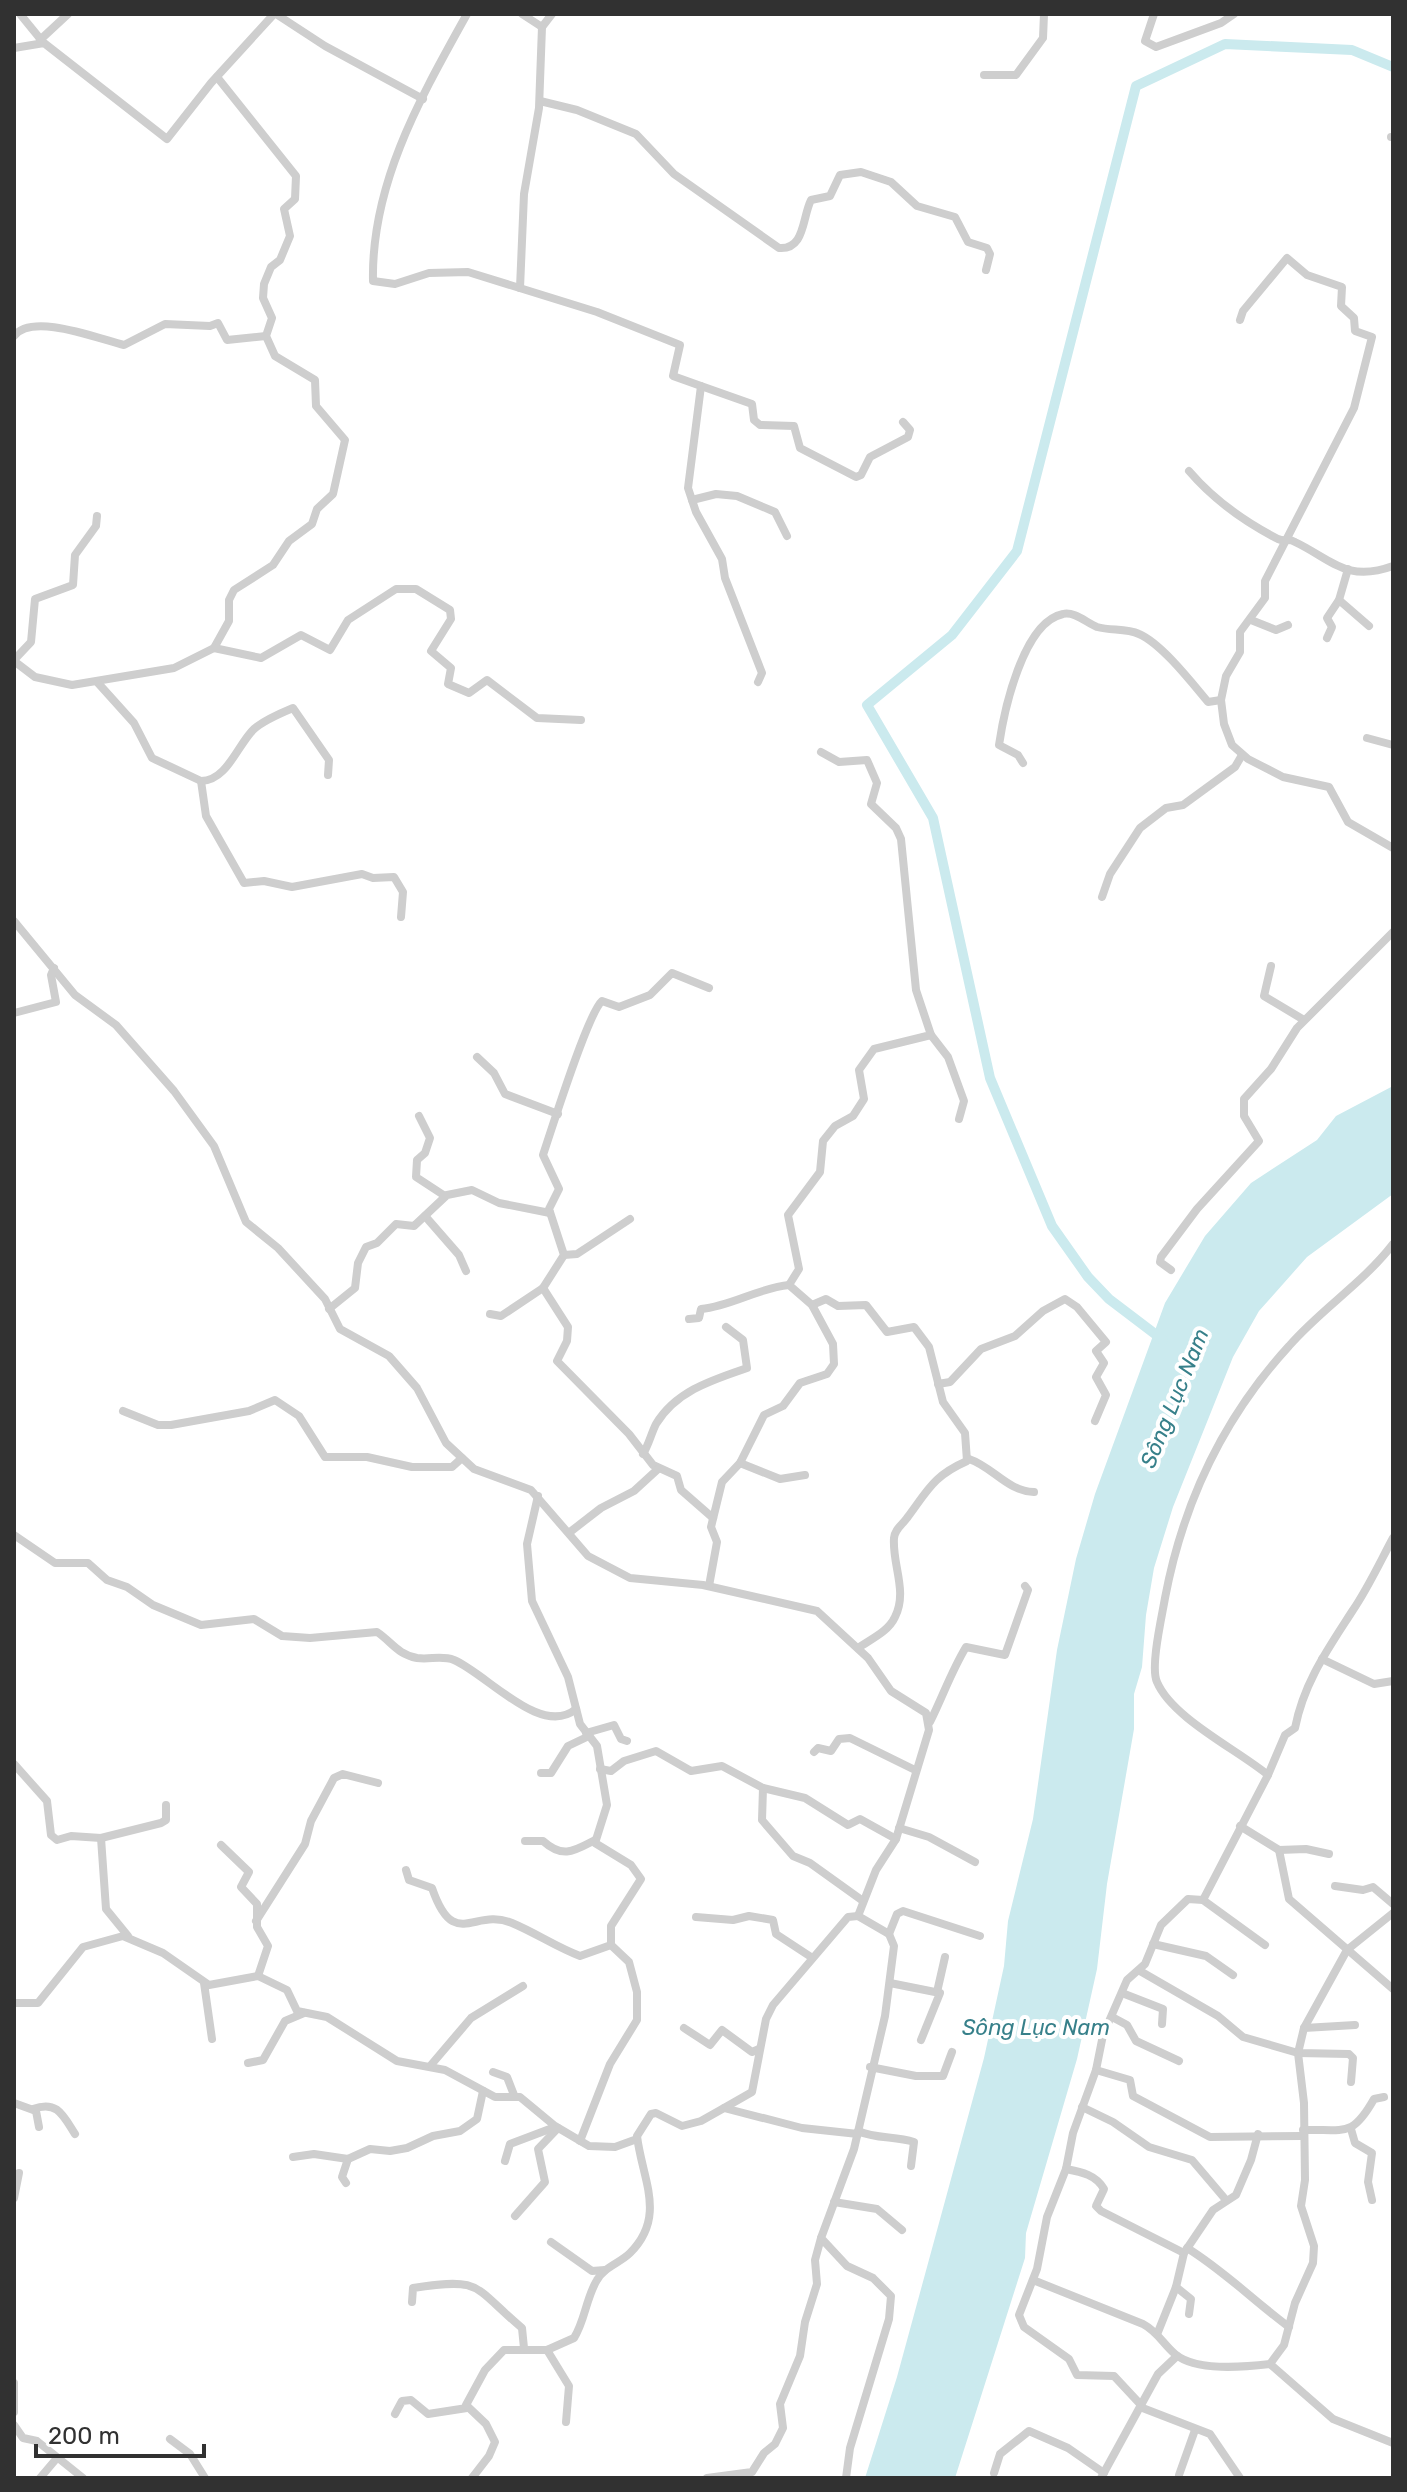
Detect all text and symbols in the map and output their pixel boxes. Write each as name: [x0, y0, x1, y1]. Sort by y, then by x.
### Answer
water label: Sông Lục Nam: [1134, 1324, 1215, 1472]
water label: Sông Lục Nam: [962, 2014, 1110, 2041]
scale bar: [36, 2408, 204, 2458]
text: 200 m: [48, 2422, 120, 2450]

